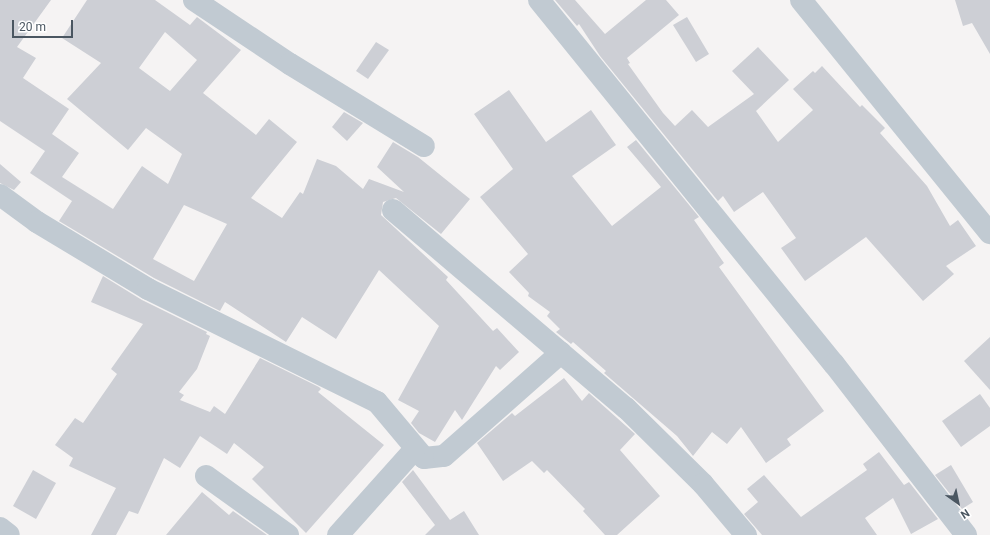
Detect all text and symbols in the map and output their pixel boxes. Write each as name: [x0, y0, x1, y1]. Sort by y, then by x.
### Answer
scale bar: [14, 12, 75, 38]
text: 20 m: [19, 20, 46, 34]
north arrow: [938, 483, 978, 523]
text: N: [958, 506, 972, 521]

